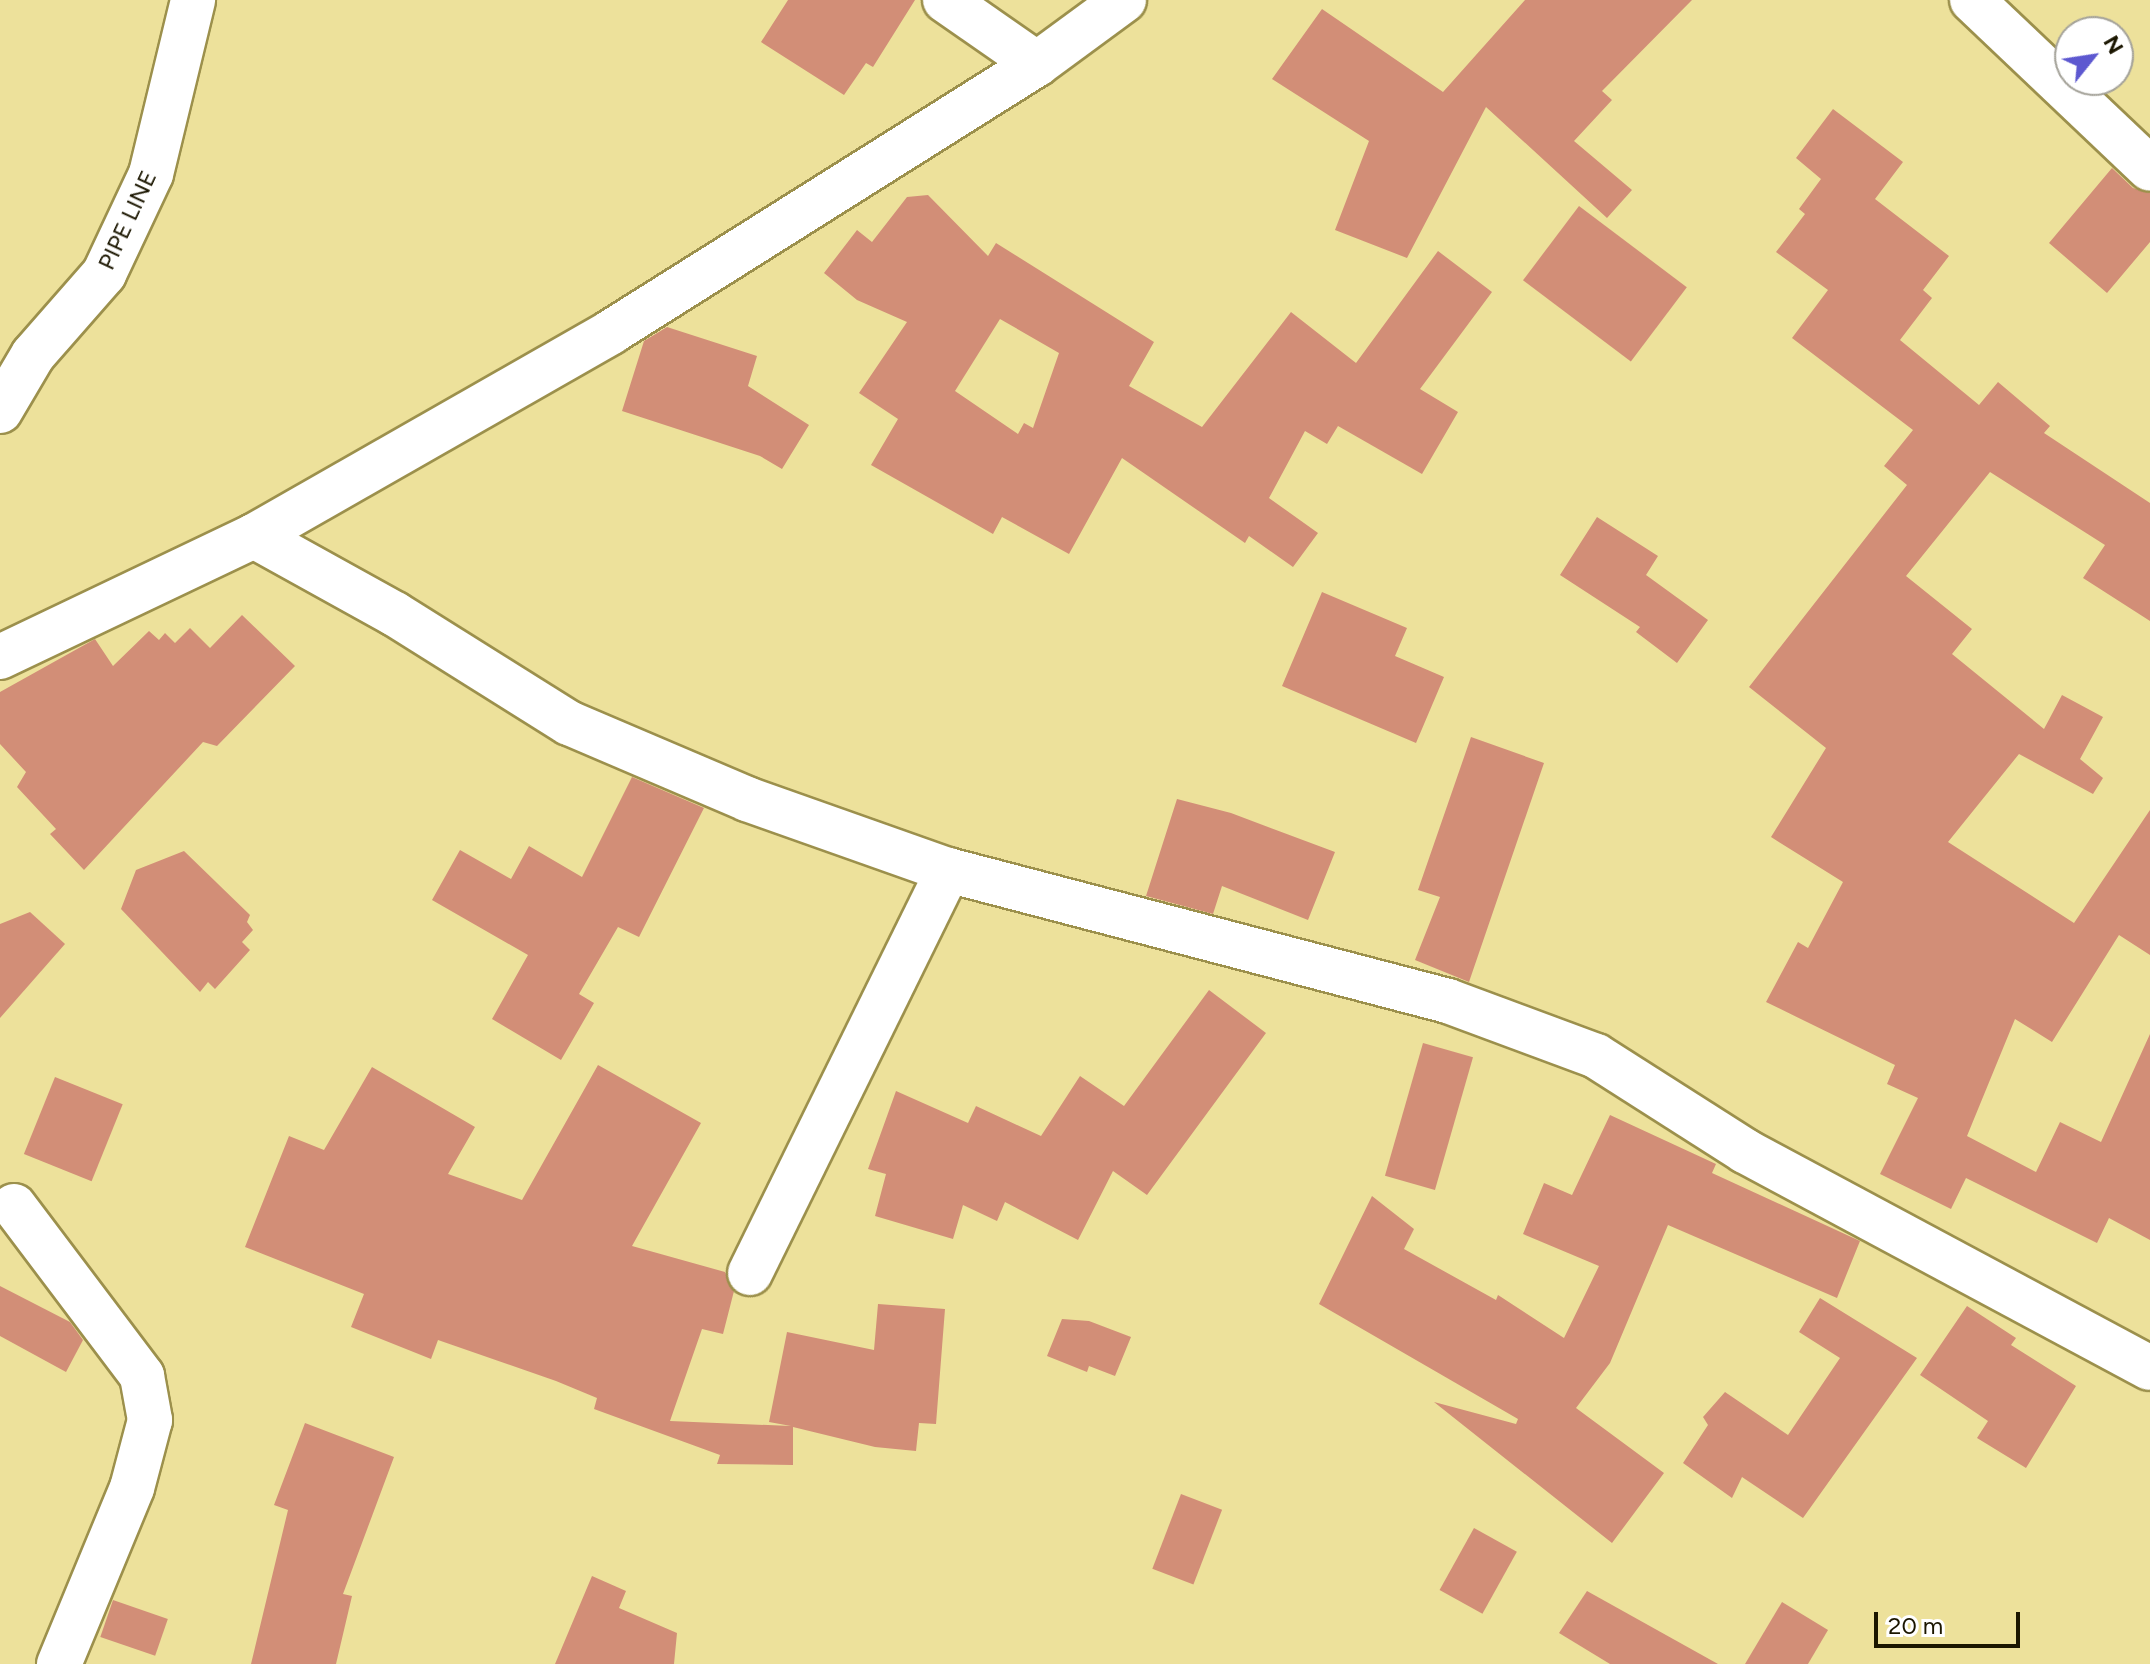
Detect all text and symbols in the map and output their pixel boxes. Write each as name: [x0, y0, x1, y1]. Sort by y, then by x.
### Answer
north arrow: [2054, 16, 2134, 96]
text: N: [2098, 31, 2129, 59]
street label: PIPE LINE: [92, 166, 162, 274]
scale bar: [1878, 1596, 2024, 1646]
text: 20 m: [1888, 1611, 1943, 1640]

